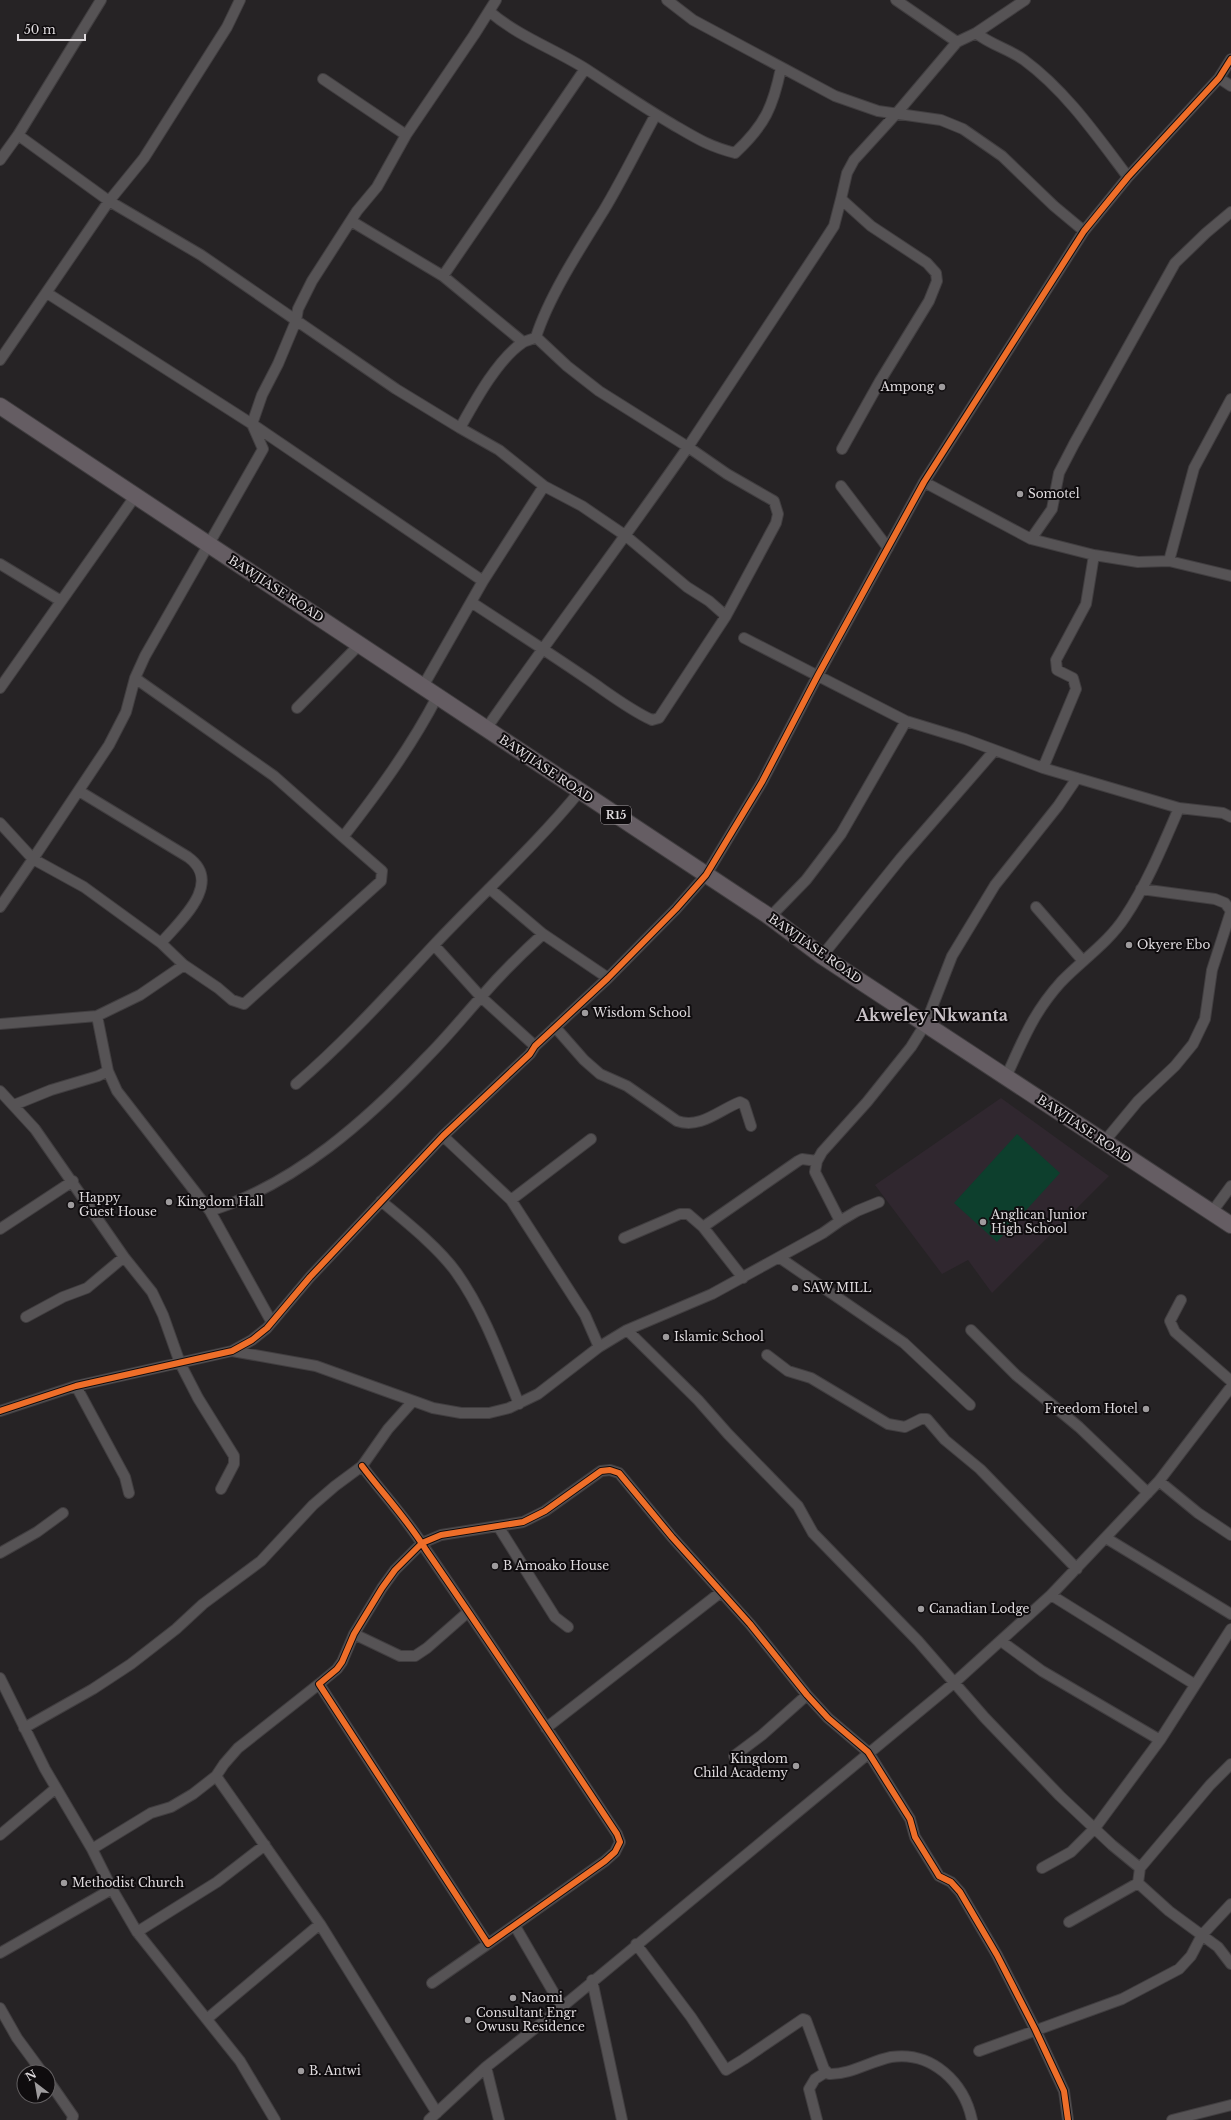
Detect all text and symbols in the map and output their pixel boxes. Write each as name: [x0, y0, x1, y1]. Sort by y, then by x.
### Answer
scale bar: [18, 16, 85, 42]
text: 50 m: [24, 22, 56, 37]
place label: Ampong: [879, 379, 935, 394]
marker: Ampong: [937, 382, 947, 392]
place label: Somotel: [1028, 486, 1080, 501]
marker: Somotel: [1015, 489, 1025, 499]
street label: BAWJIASE ROAD: [226, 552, 327, 625]
street label: BAWJIASE ROAD: [496, 731, 596, 806]
road number: R15: [601, 806, 631, 824]
street label: BAWJIASE ROAD: [766, 911, 865, 986]
place label: Okyere Ebo: [1137, 937, 1210, 952]
marker: Okyere Ebo: [1124, 940, 1134, 950]
place label: Wisdom School: [592, 1005, 691, 1020]
district label: Akweley Nkwanta: [855, 1005, 1008, 1025]
marker: Wisdom School: [580, 1008, 590, 1018]
street label: BAWJIASE ROAD: [1034, 1091, 1134, 1166]
place label: Happy Guest House: [79, 1190, 157, 1219]
place label: Kingdom Hall: [177, 1194, 264, 1209]
marker: Kingdom Hall: [164, 1197, 174, 1207]
marker: Happy Guest House: [66, 1200, 76, 1210]
place label: Anglican Junior High School: [990, 1207, 1087, 1236]
marker: Anglican Junior High School: [978, 1217, 988, 1227]
place label: SAW MILL: [803, 1280, 872, 1295]
marker: SAW MILL: [790, 1283, 800, 1293]
place label: Islamic School: [674, 1329, 764, 1344]
marker: Islamic School: [661, 1332, 671, 1342]
place label: Freedom Hotel: [1045, 1401, 1138, 1416]
marker: Freedom Hotel: [1141, 1404, 1151, 1414]
place label: B Amoako House: [503, 1558, 609, 1573]
marker: B Amoako House: [490, 1561, 500, 1571]
place label: Canadian Lodge: [929, 1601, 1030, 1616]
marker: Canadian Lodge: [916, 1604, 926, 1614]
place label: Kingdom Child Academy: [694, 1751, 788, 1780]
marker: Kingdom Child Academy: [791, 1761, 801, 1771]
place label: Methodist Church: [72, 1875, 184, 1890]
marker: Methodist Church: [59, 1878, 69, 1888]
place label: Naomi: [521, 1990, 563, 2005]
marker: Naomi: [508, 1993, 518, 2003]
place label: Consultant Engr Owusu Residence: [476, 2005, 585, 2034]
marker: Consultant Engr Owusu Residence: [463, 2015, 473, 2025]
place label: B. Antwi: [309, 2063, 361, 2078]
north arrow: [16, 2064, 56, 2104]
text: N: [23, 2066, 39, 2084]
marker: B. Antwi: [296, 2066, 306, 2076]

